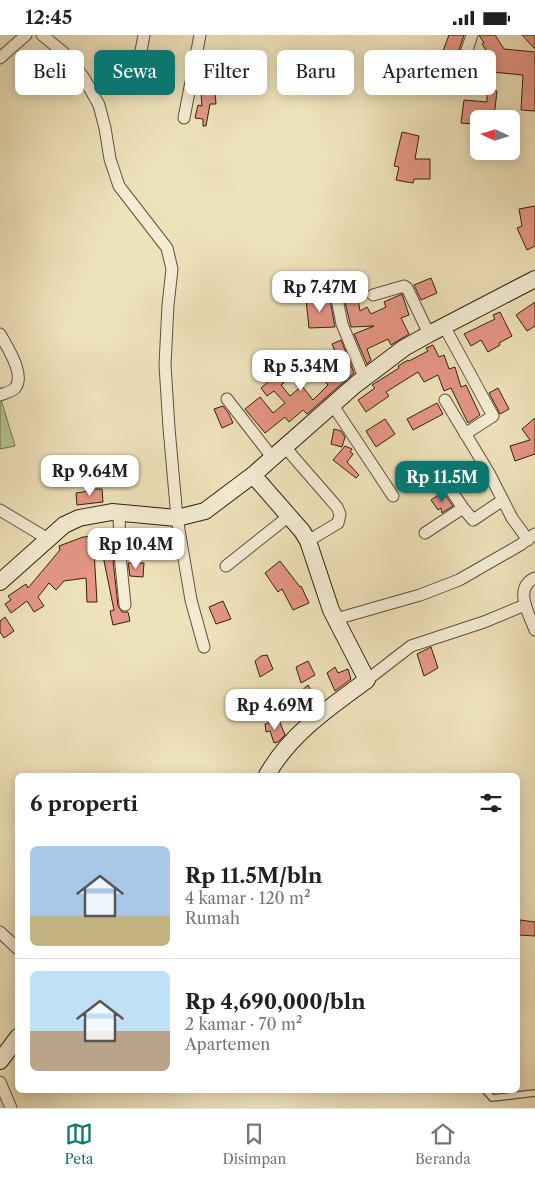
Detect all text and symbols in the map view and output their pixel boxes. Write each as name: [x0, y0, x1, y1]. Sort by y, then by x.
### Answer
text: 12:45: [25, 6, 72, 29]
chip: Beli: [15, 50, 84, 95]
chip: Sewa: [94, 50, 175, 95]
chip: Filter: [185, 50, 267, 95]
chip: Baru: [277, 50, 354, 95]
chip: Apartemen: [364, 50, 496, 95]
north arrow: [470, 110, 520, 160]
map controls: [470, 110, 520, 160]
pin: Rp 7.47M: [268, 271, 372, 313]
text: Rp 7.47M: [283, 277, 357, 297]
pin: Rp 5.34M: [249, 349, 353, 392]
text: Rp 5.34M: [263, 356, 339, 376]
pin: Rp 9.64M: [38, 455, 142, 497]
text: Rp 9.64M: [52, 461, 128, 481]
pin: Rp 11.5M: [390, 461, 494, 503]
text: Rp 11.5M: [406, 467, 478, 487]
pin: Rp 10.4M: [84, 527, 188, 570]
text: Rp 10.4M: [99, 534, 174, 554]
pin: Rp 4.69M: [223, 689, 327, 731]
text: Rp 4.69M: [236, 695, 314, 715]
icon: filters: [477, 789, 505, 817]
text: 6 properti: [30, 791, 138, 816]
text: Rp 11.5M/bln: [185, 863, 322, 888]
icon: home: [70, 866, 130, 926]
text: 4 kamar · 120 m²: [185, 888, 310, 908]
text: Rumah: [185, 908, 240, 928]
text: Rp 4,690,000/bln: [185, 989, 366, 1014]
icon: home: [70, 991, 130, 1051]
text: 2 kamar · 70 m²: [185, 1014, 302, 1034]
text: Apartemen: [185, 1034, 270, 1054]
tab: Peta: [64, 1120, 94, 1168]
tab: Disimpan: [222, 1120, 286, 1168]
tab: Beranda: [415, 1120, 471, 1168]

